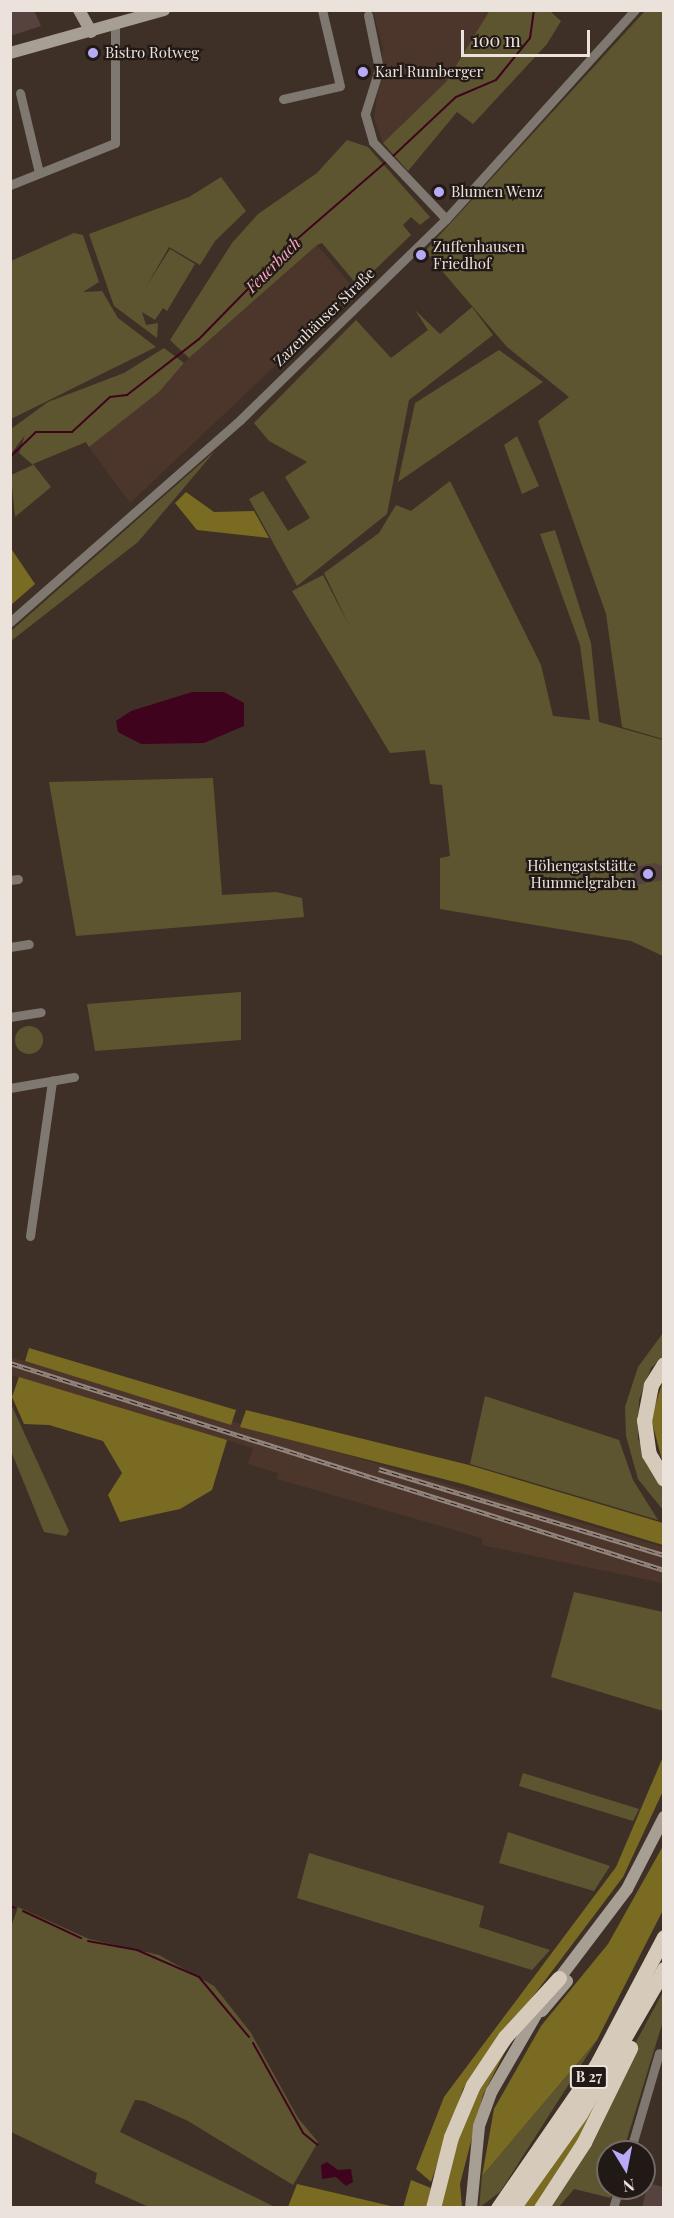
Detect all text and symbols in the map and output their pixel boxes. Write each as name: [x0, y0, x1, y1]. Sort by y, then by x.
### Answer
scale bar: [464, 18, 593, 56]
text: 100 m: [472, 28, 521, 52]
place label: Bistro Rotweg: [105, 44, 199, 62]
marker: Bistro Rotweg: [86, 46, 100, 60]
place label: Karl Rumberger: [375, 63, 483, 81]
marker: Karl Rumberger: [356, 65, 370, 79]
place label: Blumen Wenz: [451, 183, 543, 201]
marker: Blumen Wenz: [432, 185, 446, 199]
water label: Feuerbach: [241, 233, 305, 297]
place label: Zuffenhausen Friedhof: [433, 237, 525, 272]
marker: Zuffenhausen Friedhof: [414, 248, 428, 262]
street label: Zazenhäuser Straße: [270, 264, 378, 370]
place label: Höhengaststätte Hummelgraben: [527, 856, 636, 891]
marker: Höhengaststätte Hummelgraben: [641, 867, 655, 881]
road number: B 27: [570, 2066, 608, 2088]
north arrow: [596, 2140, 656, 2200]
text: N: [621, 2175, 636, 2198]

